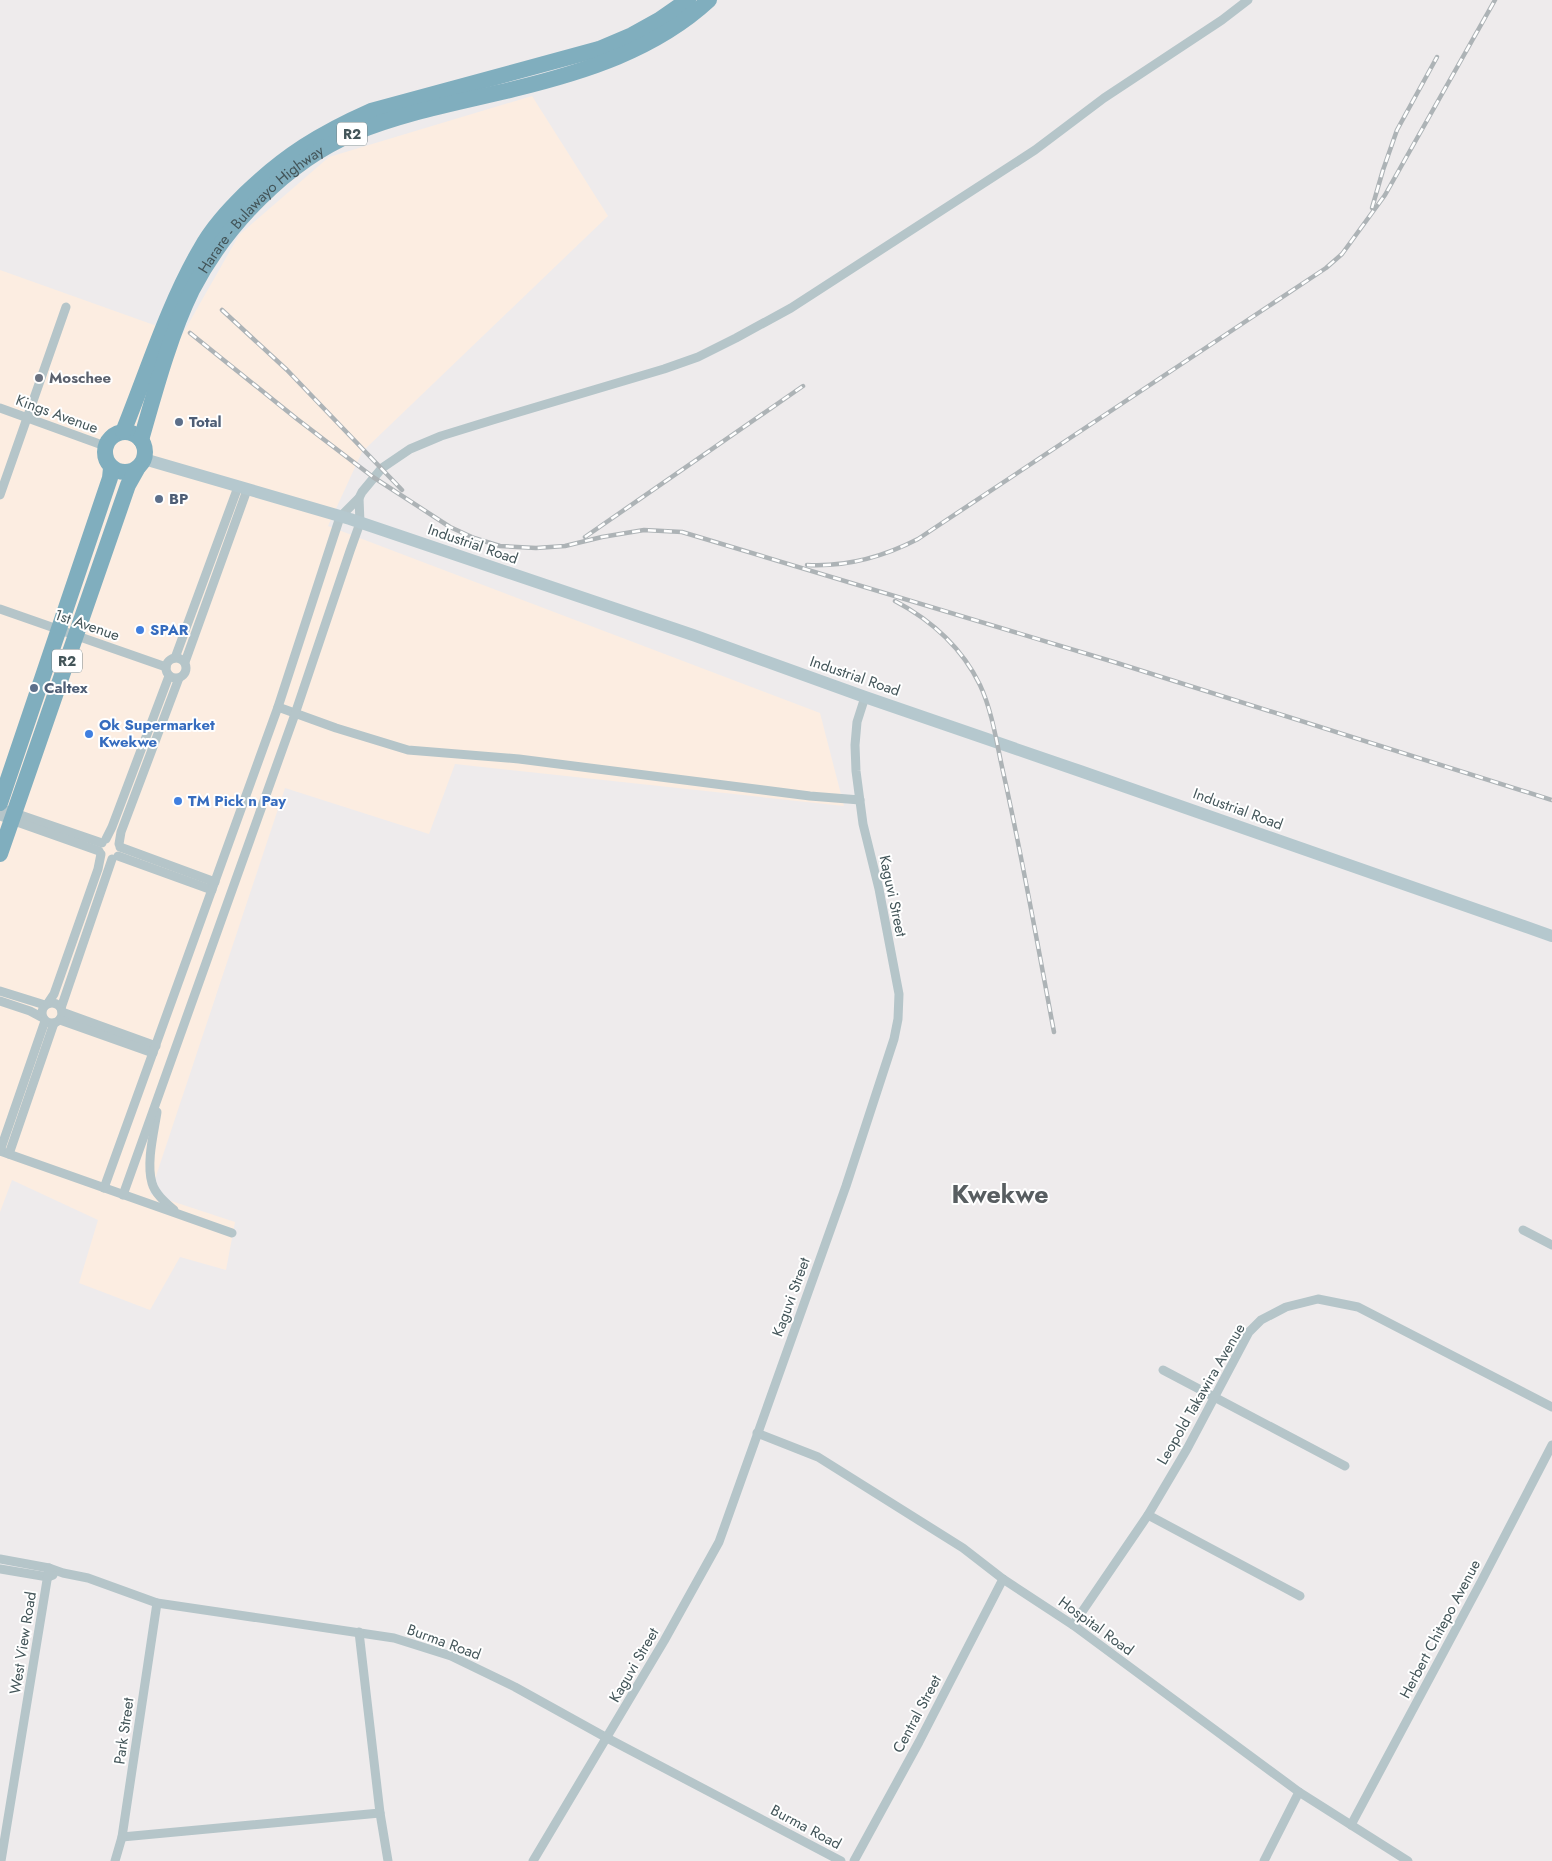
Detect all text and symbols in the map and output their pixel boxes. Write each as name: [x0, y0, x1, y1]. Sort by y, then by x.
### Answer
road number: R2: [337, 122, 367, 146]
street label: Harare - Bulawayo Highway: [193, 140, 328, 278]
place label: Moschee: [49, 367, 112, 389]
marker: Moschee: [33, 372, 45, 384]
street label: Kings Avenue: [13, 389, 101, 439]
place label: Total: [189, 411, 222, 433]
marker: Total: [173, 416, 185, 428]
place label: BP: [169, 488, 188, 510]
marker: BP: [153, 493, 165, 505]
street label: Industrial Road: [425, 518, 521, 570]
street label: 1st Avenue: [51, 604, 123, 646]
place label: SPAR: [150, 619, 189, 641]
marker: SPAR: [134, 624, 146, 636]
road number: R2: [52, 649, 82, 672]
street label: Industrial Road: [807, 650, 903, 702]
place label: Caltex: [44, 677, 88, 699]
marker: Caltex: [28, 682, 40, 694]
place label: Ok Supermarket Kwekwe: [99, 714, 215, 753]
marker: Ok Supermarket Kwekwe: [83, 728, 95, 740]
street label: Industrial Road: [1190, 783, 1286, 835]
place label: TM Pick n Pay: [188, 790, 286, 812]
marker: TM Pick n Pay: [172, 795, 184, 807]
street label: Kaguvi Street: [874, 853, 912, 939]
district label: Kwekwe: [952, 1176, 1048, 1212]
street label: Kaguvi Street: [766, 1254, 816, 1340]
street label: Leopold Takawira Avenue: [1151, 1319, 1251, 1469]
street label: Herbert Chitepo Avenue: [1394, 1555, 1486, 1702]
street label: West View Road: [4, 1590, 42, 1696]
street label: Hospital Road: [1054, 1591, 1138, 1661]
street label: Burma Road: [404, 1618, 484, 1666]
street label: Kaguvi Street: [604, 1623, 664, 1706]
street label: Central Street: [887, 1671, 947, 1757]
street label: Park Street: [108, 1696, 140, 1766]
street label: Burma Road: [767, 1799, 845, 1855]

